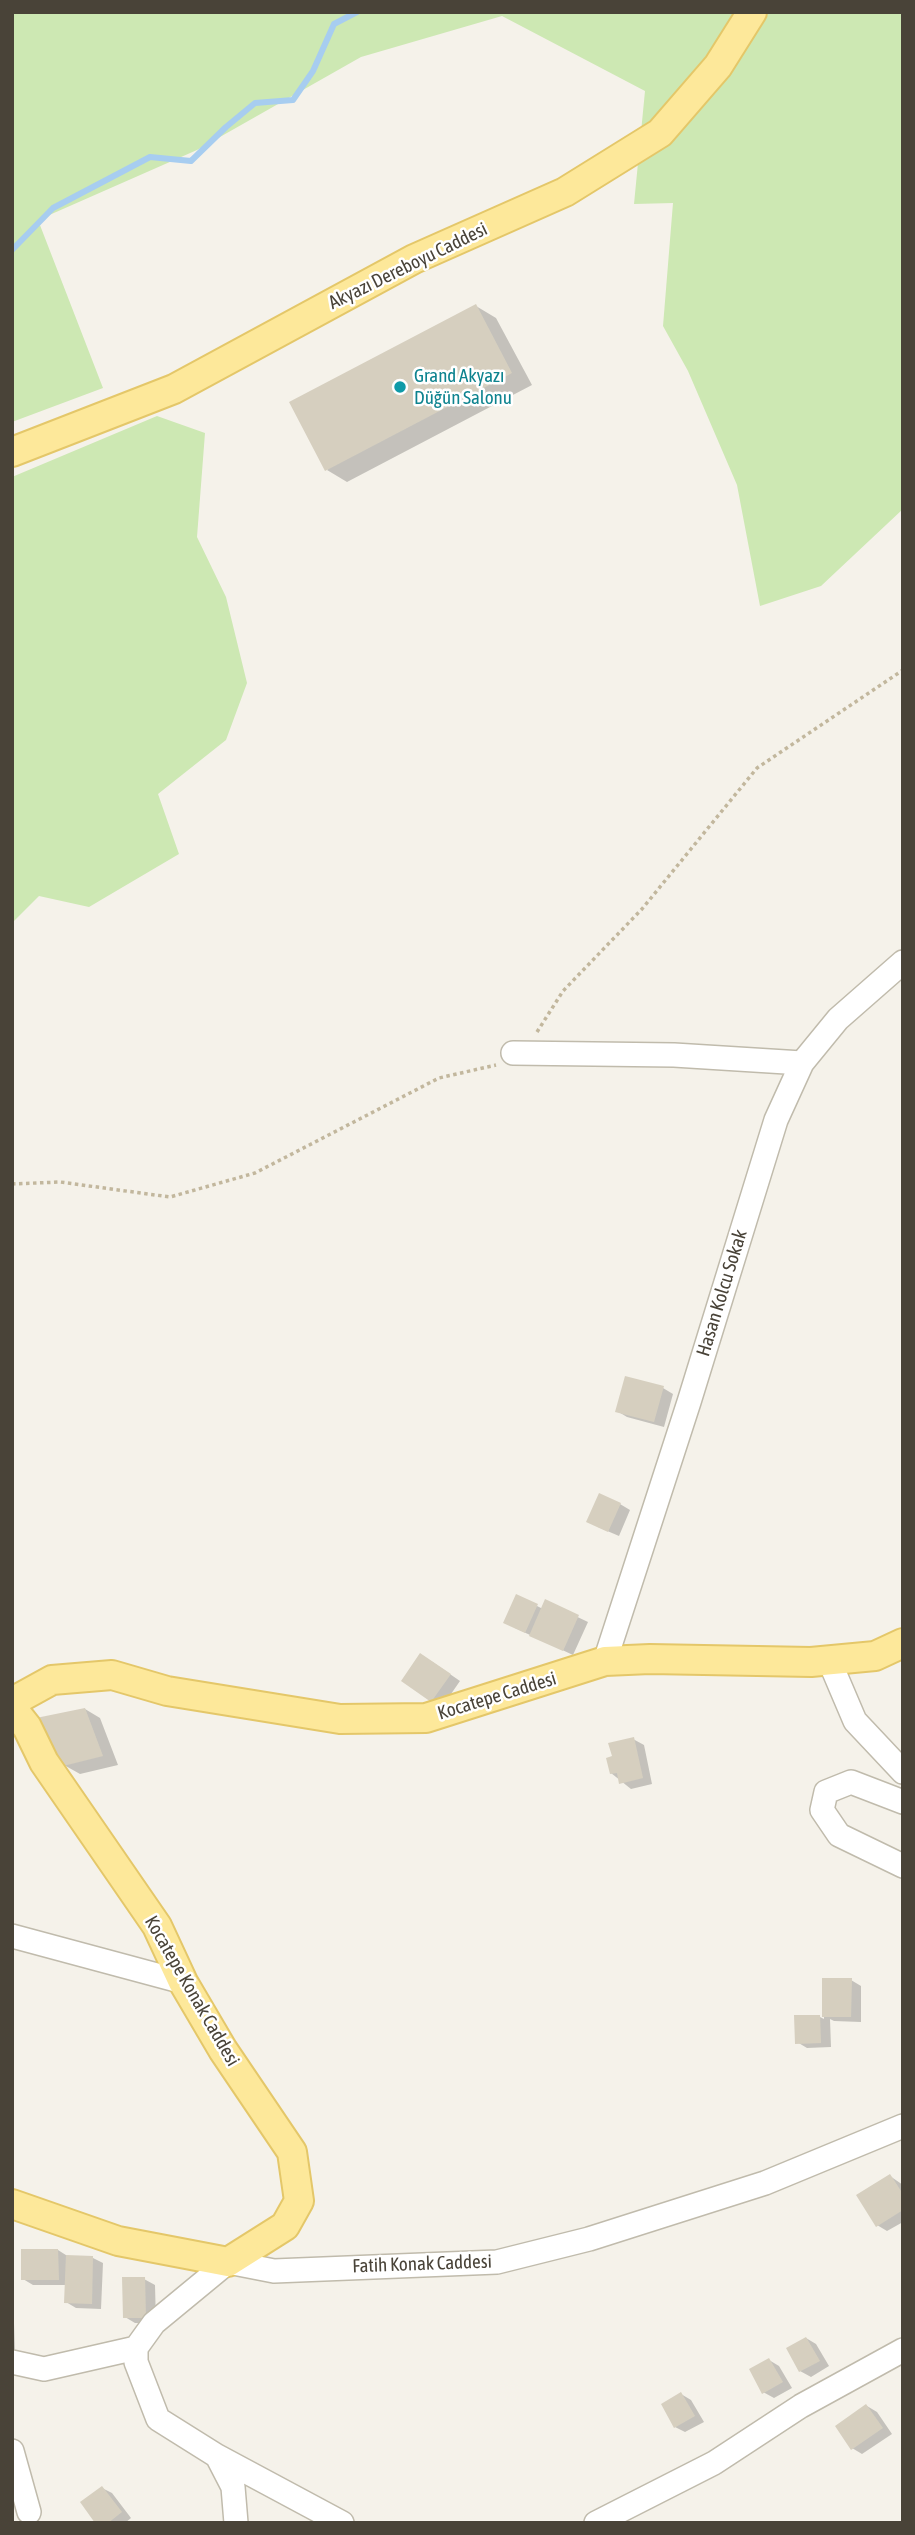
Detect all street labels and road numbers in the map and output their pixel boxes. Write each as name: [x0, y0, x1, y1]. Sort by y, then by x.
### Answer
street label: Akyazı Dereboyu Caddesi: [325, 218, 491, 314]
street label: Hasan Kolcu Sokak: [692, 1227, 752, 1359]
street label: Kocatepe Caddesi: [435, 1667, 559, 1725]
street label: Kocatepe Konak Caddesi: [140, 1912, 244, 2070]
street label: Fatih Konak Caddesi: [352, 2250, 492, 2278]

